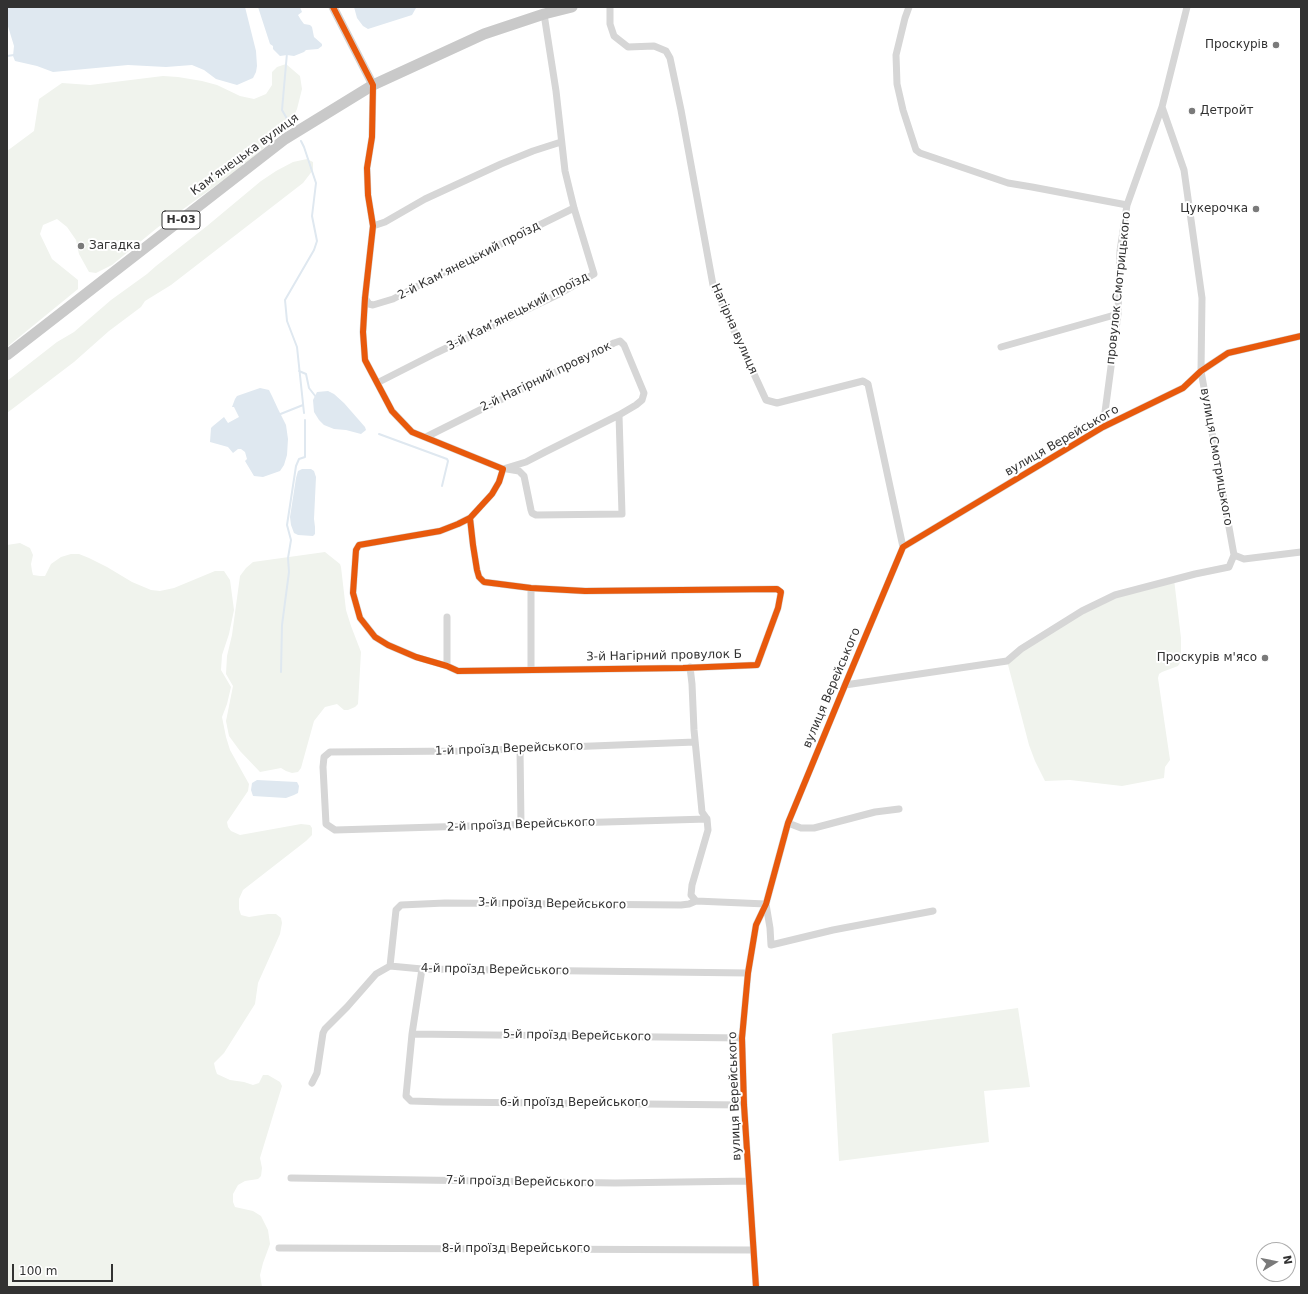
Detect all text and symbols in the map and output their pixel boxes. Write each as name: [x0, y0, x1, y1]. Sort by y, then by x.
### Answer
place label: Проскурів: [1205, 38, 1268, 52]
marker: Проскурів: [1271, 40, 1281, 50]
place label: Детройт: [1200, 104, 1253, 118]
marker: Детройт: [1187, 106, 1197, 116]
street label: Камʼянецька вулиця: [188, 111, 302, 199]
place label: Цукерочка: [1180, 202, 1248, 216]
marker: Цукерочка: [1251, 204, 1261, 214]
road number: Н-03: [162, 211, 200, 229]
street label: провулок Смотрицького: [1104, 211, 1134, 365]
street label: 2-й Камʼянецький проїзд: [396, 219, 542, 303]
place label: Загадка: [89, 239, 141, 253]
marker: Загадка: [76, 241, 86, 251]
street label: 3-й Камʼянецький проїзд: [445, 270, 591, 354]
street label: Нагірна вулиця: [708, 281, 760, 377]
street label: 2-й Нагірний провулок: [478, 339, 614, 415]
street label: вулиця Смотрицького: [1197, 387, 1235, 527]
street label: вулиця Верейського: [1002, 402, 1122, 480]
street label: вулиця Верейського: [800, 626, 864, 750]
street label: 3-й Нагірний провулок Б: [586, 647, 742, 665]
place label: Проскурів м'ясо: [1157, 651, 1257, 665]
marker: Проскурів м'ясо: [1260, 653, 1270, 663]
street label: 1-й проїзд Верейського: [435, 739, 583, 759]
street label: 2-й проїзд Верейського: [447, 815, 595, 835]
street label: 3-й проїзд Верейського: [478, 896, 626, 912]
street label: 4-й проїзд Верейського: [421, 962, 569, 978]
street label: 5-й проїзд Верейського: [503, 1028, 651, 1044]
street label: вулиця Верейського: [726, 1031, 744, 1161]
street label: 6-й проїзд Верейського: [500, 1096, 648, 1110]
street label: 7-й проїзд Верейського: [446, 1174, 594, 1190]
street label: 8-й проїзд Верейського: [442, 1242, 590, 1256]
north arrow: [1256, 1242, 1296, 1282]
text: N: [1280, 1254, 1295, 1266]
scale bar: [14, 1256, 115, 1282]
text: 100 m: [19, 1264, 57, 1278]

